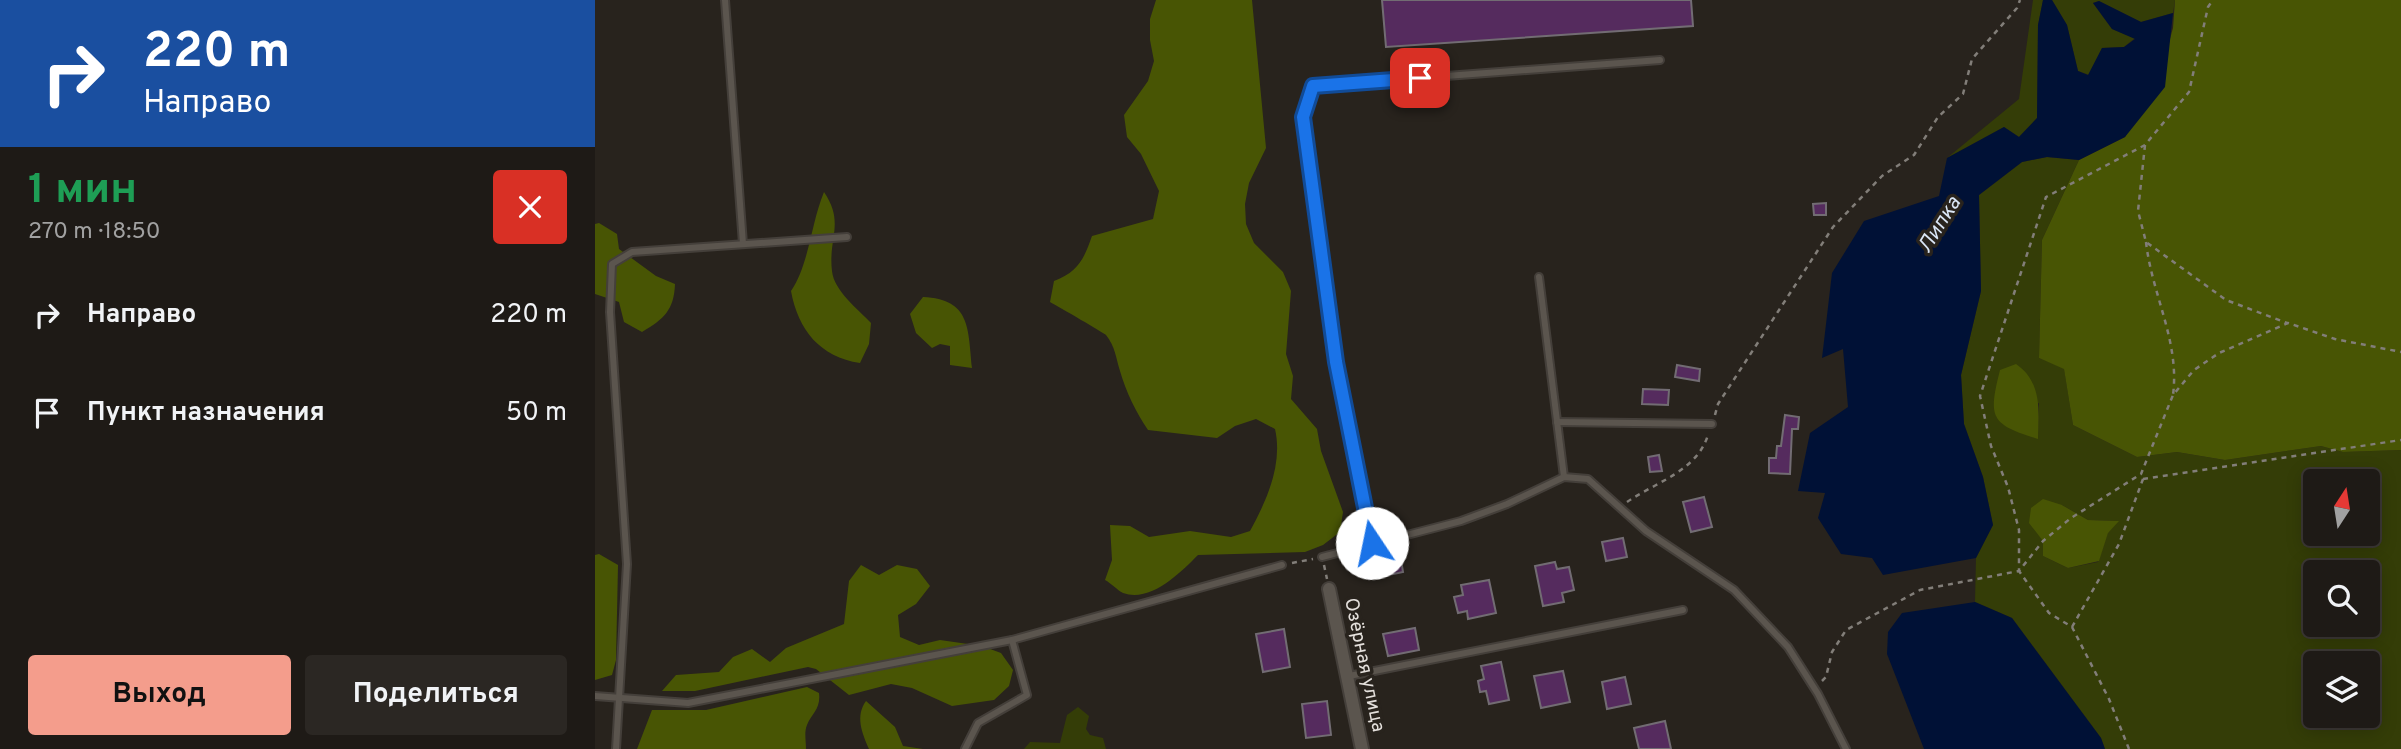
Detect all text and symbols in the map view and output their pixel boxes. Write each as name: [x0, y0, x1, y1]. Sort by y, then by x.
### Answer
text: 220 m: [143, 23, 290, 85]
icon: right: [28, 28, 119, 119]
pin: [1390, 48, 1450, 108]
icon: arrive: [1401, 59, 1439, 97]
text: Направо: [143, 84, 271, 124]
text: 1 мин: [28, 165, 137, 218]
button: close: [493, 170, 567, 244]
water label: Липка: [1912, 191, 1968, 258]
text: 270 m · 18:50: [28, 218, 160, 247]
icon: right: [28, 296, 66, 334]
text: Направо: [87, 299, 196, 332]
text: 220 m: [490, 299, 567, 332]
icon: arrive: [28, 394, 66, 432]
text: Пункт назначения: [87, 397, 325, 430]
text: 50 m: [506, 397, 567, 430]
north arrow: [2303, 469, 2380, 546]
map controls: [2303, 469, 2380, 728]
position arrow: [1335, 506, 1409, 580]
button: search: [2303, 560, 2380, 637]
street label: Озёрная улица: [1338, 596, 1390, 734]
button: layers: [2303, 651, 2380, 728]
button: Выход: [28, 655, 291, 735]
button: Поделиться: [305, 655, 567, 735]

